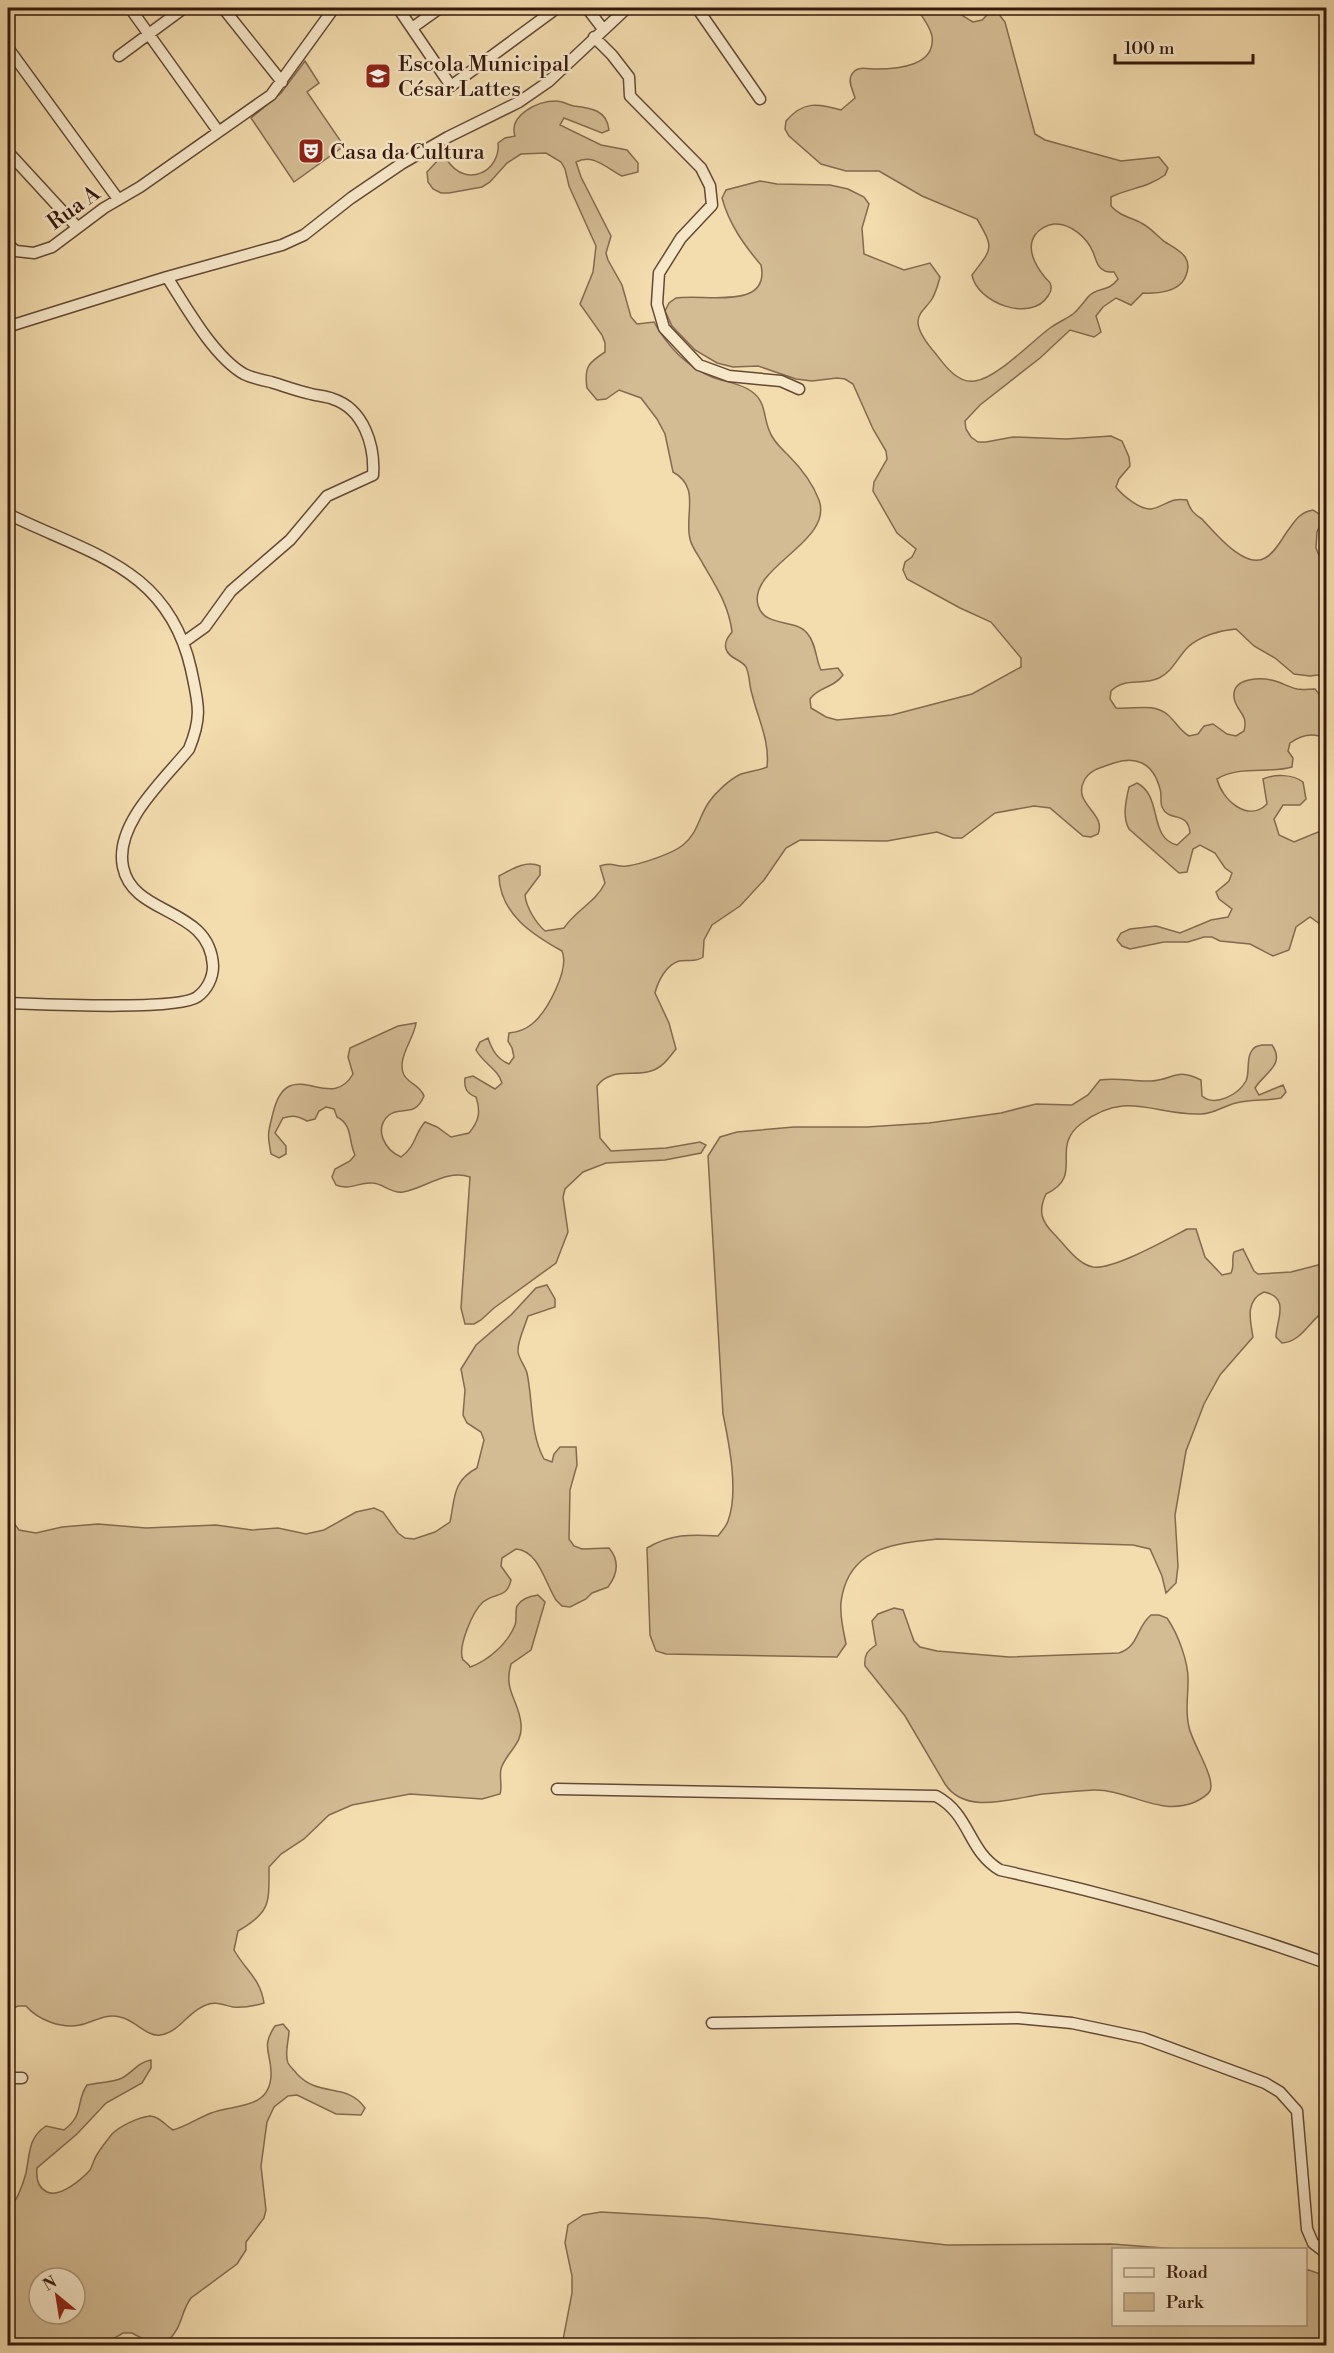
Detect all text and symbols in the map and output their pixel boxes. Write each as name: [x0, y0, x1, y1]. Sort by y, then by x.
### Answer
scale bar: [1115, 27, 1253, 65]
text: 100 m: [1124, 37, 1175, 60]
place label: Escola Municipal César Lattes: [398, 51, 570, 103]
school or university icon: Escola Municipal César Lattes: [363, 61, 393, 91]
theatre icon: Casa da Cultura: [296, 136, 326, 166]
place label: Casa da Cultura: [330, 139, 486, 166]
street label: Rua A: [42, 180, 106, 236]
legend: [1112, 2248, 1307, 2326]
text: Road: [1166, 2261, 1209, 2284]
north arrow: [27, 2266, 87, 2326]
text: N: [40, 2272, 61, 2296]
text: Park: [1166, 2291, 1205, 2314]

